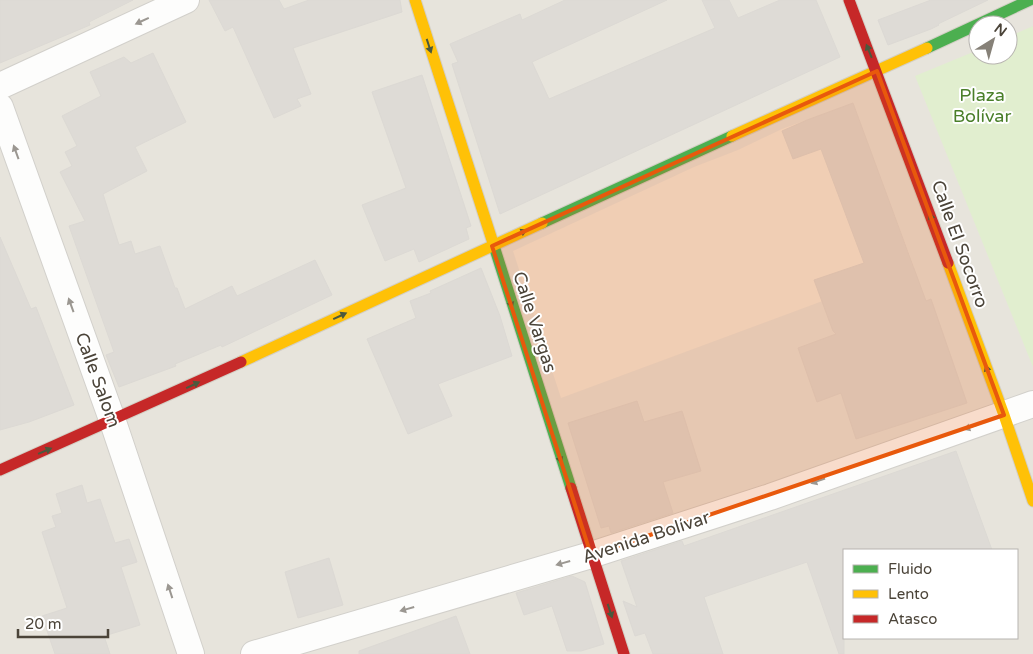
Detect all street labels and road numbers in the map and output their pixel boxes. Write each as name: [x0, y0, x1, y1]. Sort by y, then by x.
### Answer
street label: Calle El Socorro: [927, 177, 993, 311]
street label: Calle Vargas: [508, 269, 562, 375]
street label: Calle Salom: [71, 329, 125, 431]
street label: Avenida Bolívar: [579, 506, 713, 568]

